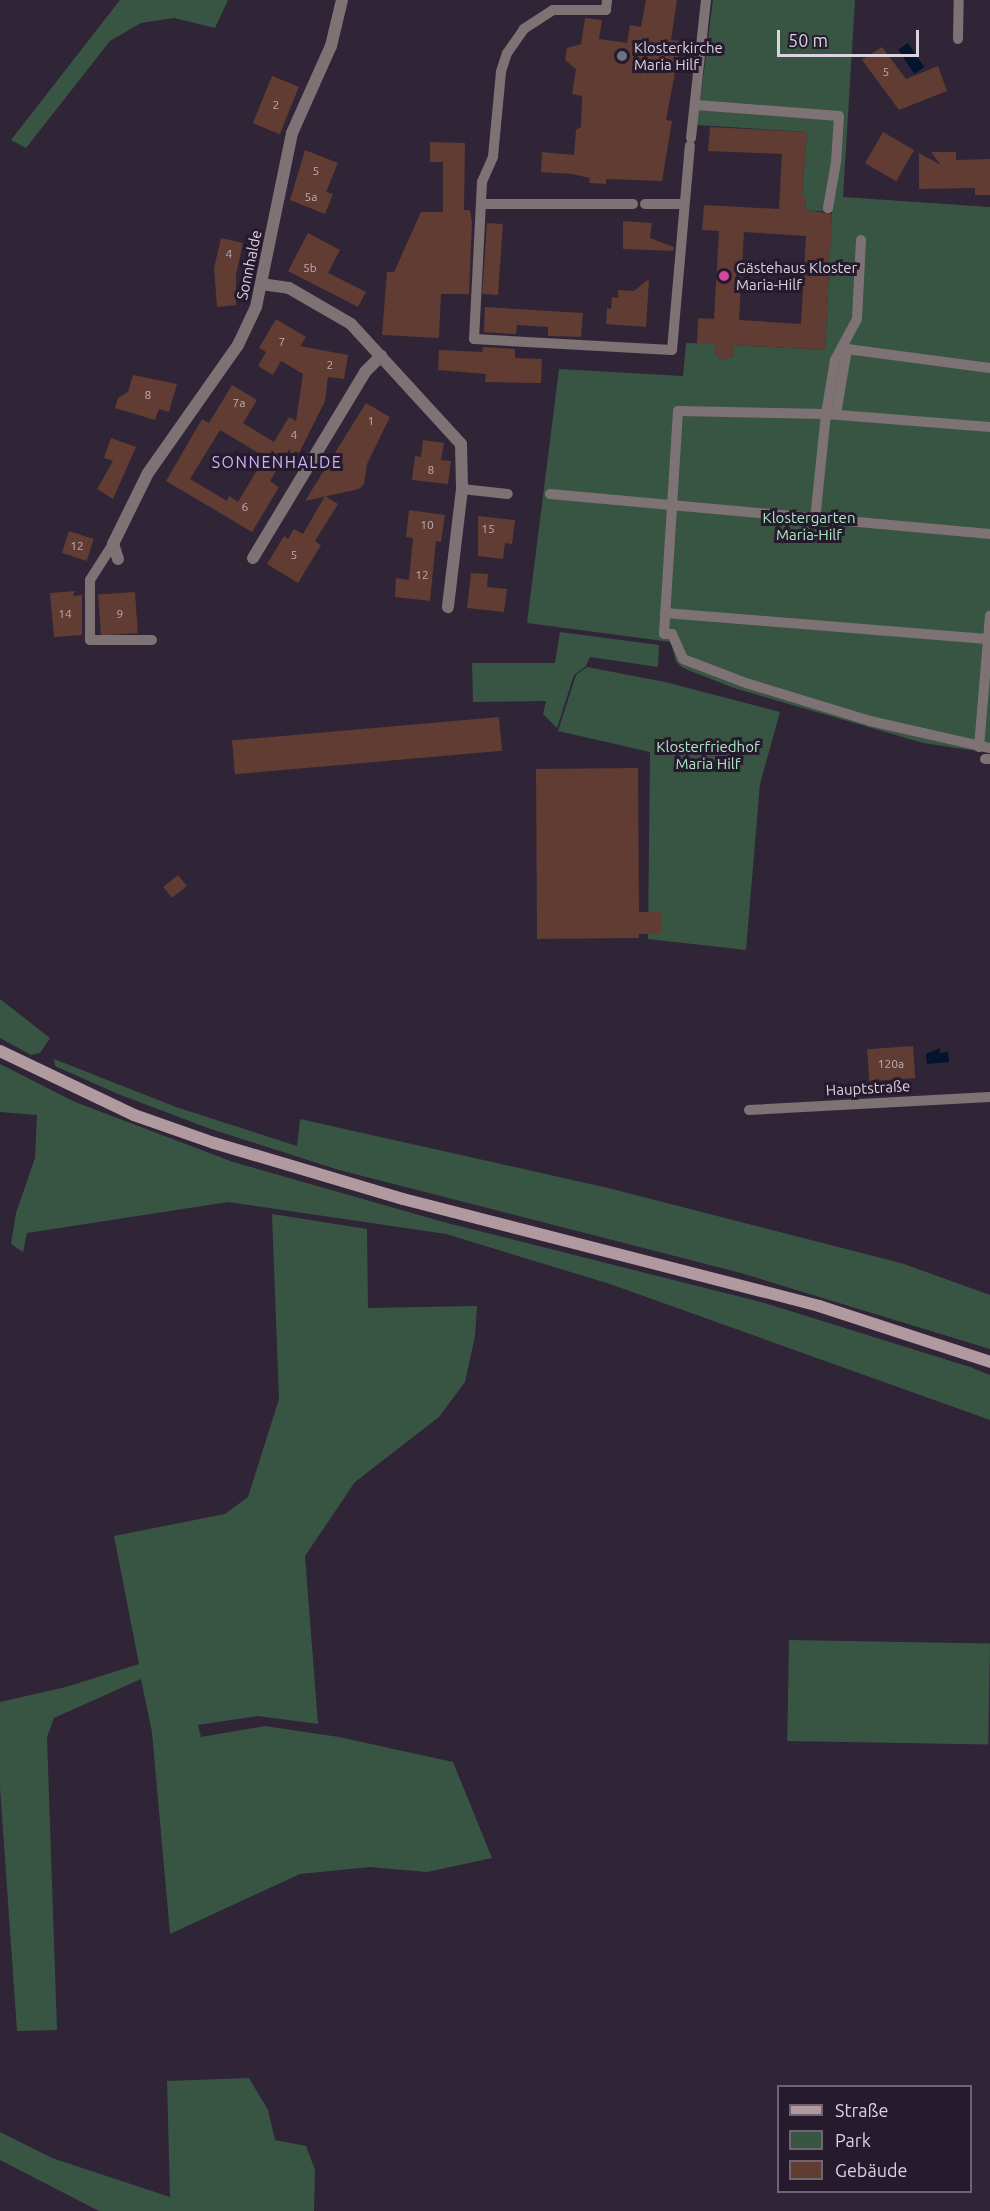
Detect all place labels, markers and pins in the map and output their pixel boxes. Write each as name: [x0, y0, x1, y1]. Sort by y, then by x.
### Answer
place label: Klosterkirche Maria Hilf: [634, 38, 723, 73]
marker: Klosterkirche Maria Hilf: [615, 49, 629, 63]
place label: Gästehaus Kloster Maria-Hilf: [736, 258, 857, 293]
marker: Gästehaus Kloster Maria-Hilf: [717, 269, 731, 283]

